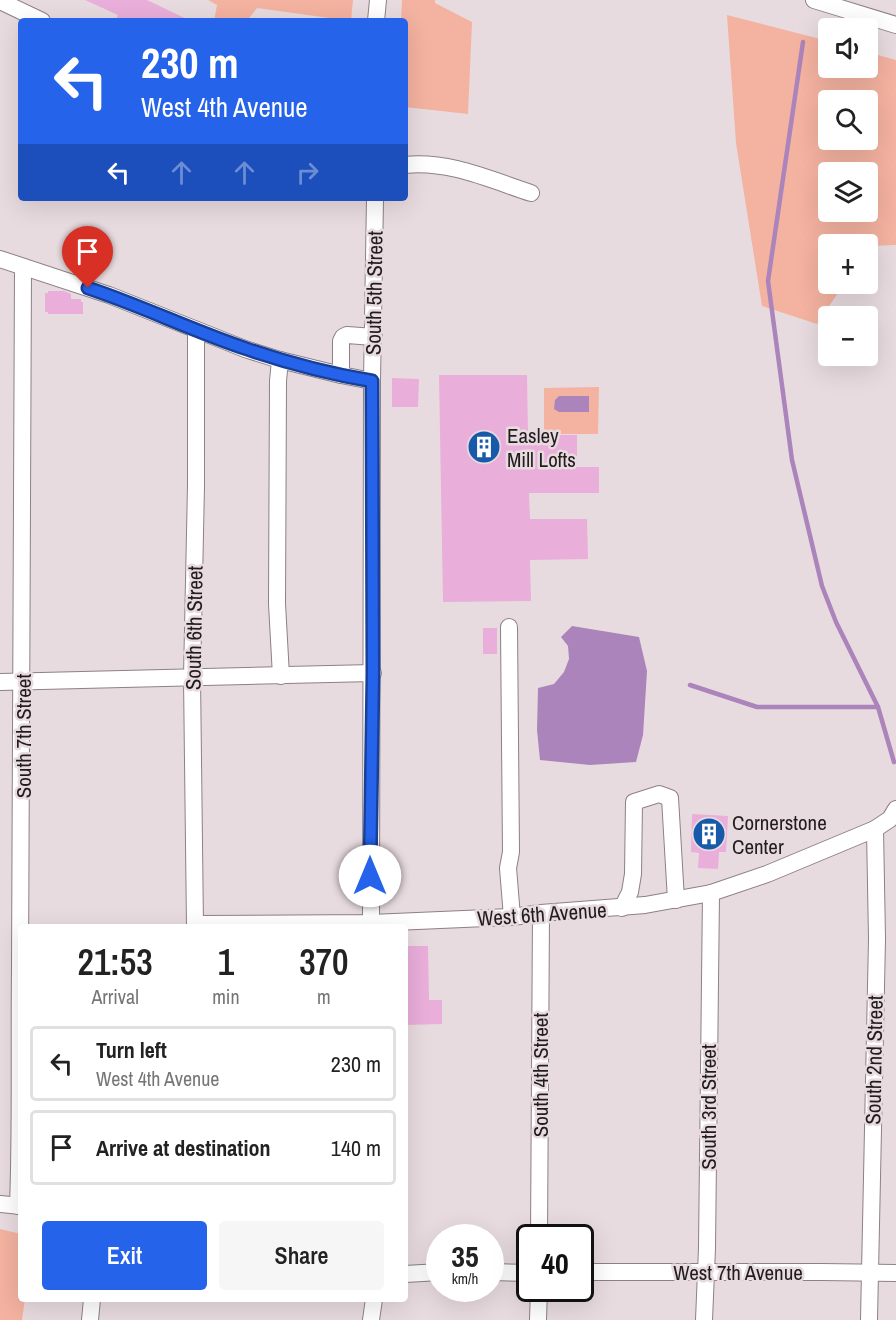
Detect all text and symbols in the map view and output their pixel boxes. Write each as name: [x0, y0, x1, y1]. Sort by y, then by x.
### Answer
map controls: [818, 18, 878, 366]
button: sound: [818, 18, 878, 78]
text: 230 m: [141, 35, 239, 91]
icon: left: [42, 42, 120, 120]
text: West 4th Avenue: [141, 89, 308, 125]
button: search: [818, 90, 878, 150]
icon: left: [102, 156, 135, 189]
icon: ahead: [165, 156, 198, 189]
icon: ahead: [228, 156, 261, 189]
icon: right: [291, 156, 324, 189]
button: layers: [818, 162, 878, 222]
pin: [62, 226, 113, 288]
street label: South 5th Street: [358, 230, 390, 355]
button: +: [818, 234, 878, 294]
icon: arrive: [71, 235, 104, 268]
button: −: [818, 306, 878, 366]
place label: Easley Mill Lofts: [507, 421, 576, 474]
building icon: Easley Mill Lofts: [466, 429, 502, 465]
street label: South 6th Street: [178, 565, 210, 690]
street label: South 7th Street: [9, 674, 38, 798]
place label: Cornerstone Center: [732, 808, 827, 861]
building icon: Cornerstone Center: [691, 816, 727, 852]
position arrow: [338, 844, 402, 908]
street label: West 6th Avenue: [476, 895, 608, 933]
text: 21:53: [78, 938, 153, 986]
text: 1: [218, 938, 234, 986]
text: 370: [299, 938, 348, 986]
text: Arrival: [91, 983, 139, 1010]
text: min: [212, 983, 240, 1010]
text: m: [317, 983, 331, 1010]
street label: South 2nd Street: [858, 995, 890, 1125]
street label: South 4th Street: [526, 1013, 555, 1137]
text: Turn left: [96, 1035, 167, 1065]
street label: South 3rd Street: [694, 1044, 723, 1170]
icon: left: [45, 1047, 78, 1080]
text: 230 m: [331, 1049, 381, 1079]
text: West 4th Avenue: [96, 1065, 219, 1092]
icon: arrive: [45, 1131, 78, 1164]
text: Arrive at destination: [96, 1133, 270, 1163]
text: 140 m: [331, 1133, 381, 1163]
button: Exit: [42, 1221, 207, 1290]
button: Share: [219, 1221, 384, 1290]
speed limit sign: 40: [516, 1224, 594, 1302]
text: 35: [451, 1236, 479, 1276]
street label: West 7th Avenue: [673, 1258, 803, 1287]
text: km/h: [452, 1268, 478, 1289]

